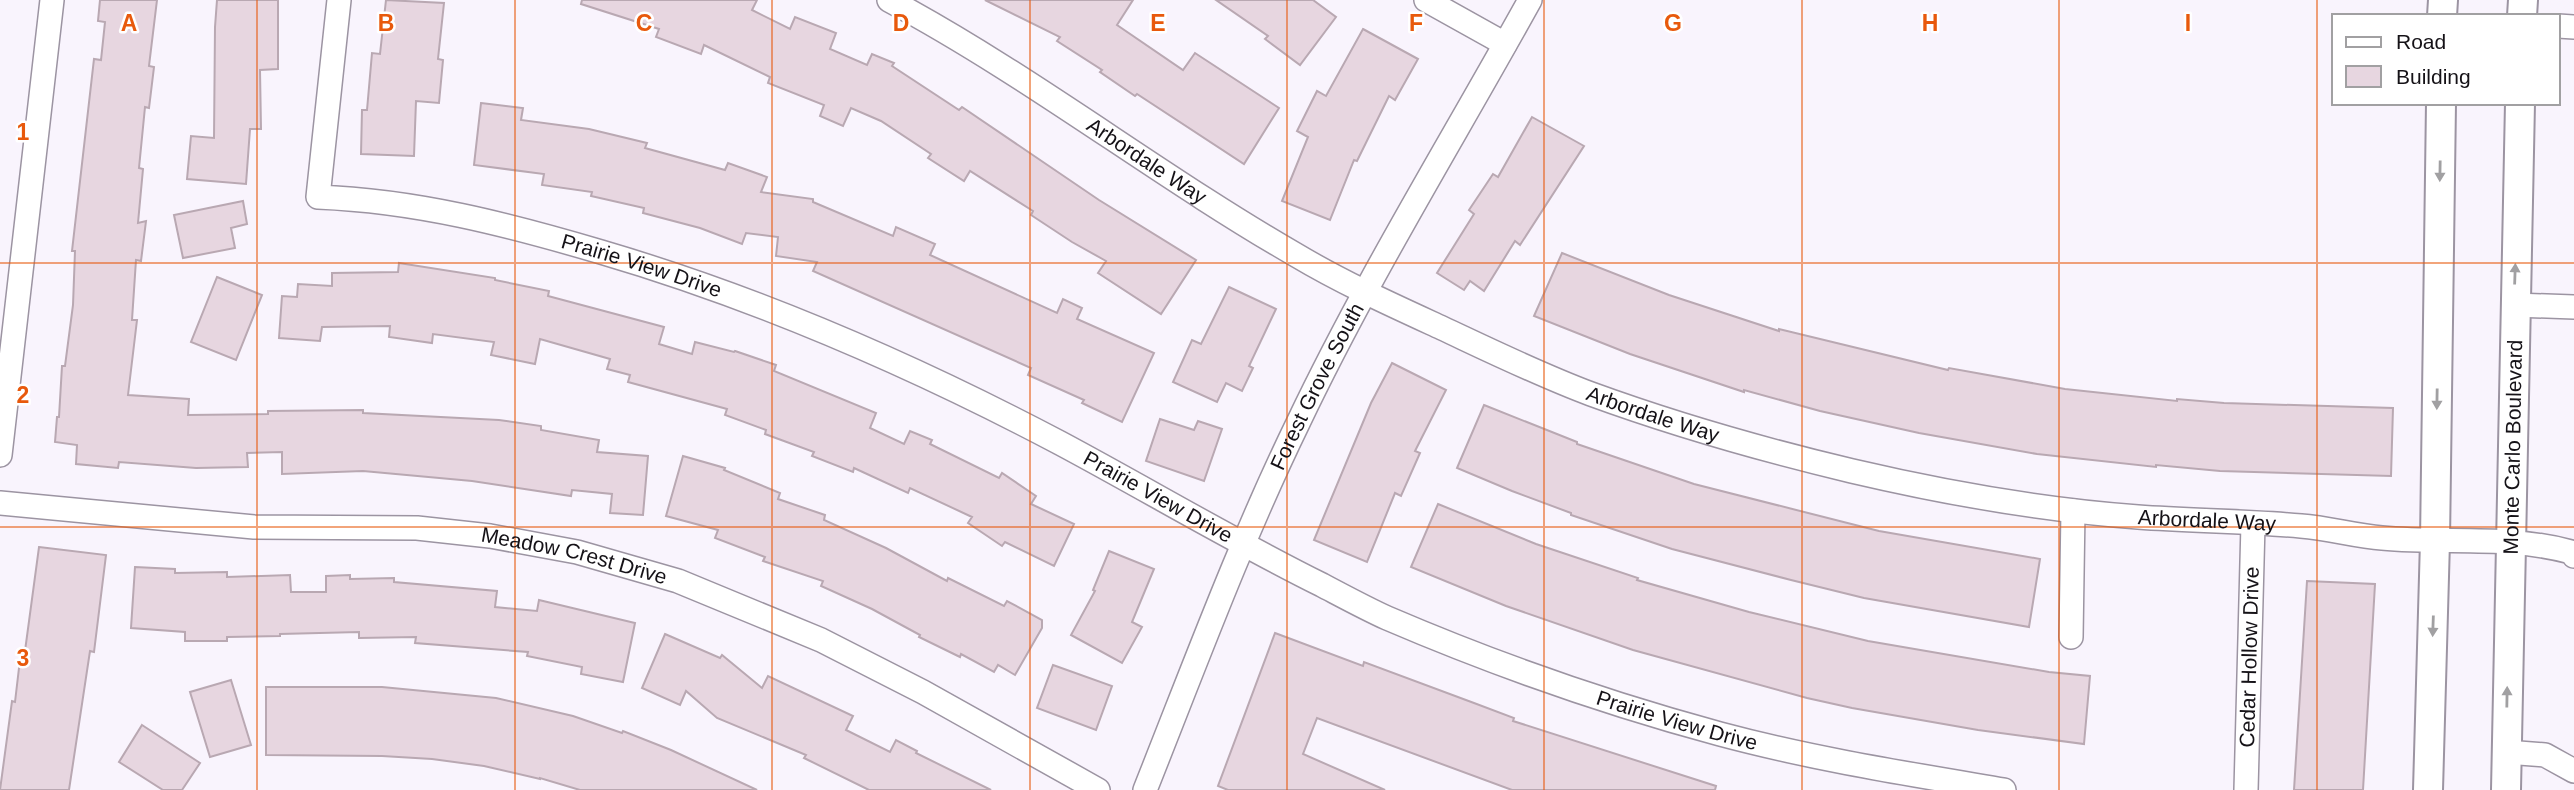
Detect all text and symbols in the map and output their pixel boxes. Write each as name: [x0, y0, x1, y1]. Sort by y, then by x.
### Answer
text: A: [121, 10, 137, 36]
text: B: [378, 10, 394, 36]
text: C: [636, 10, 652, 36]
text: D: [893, 10, 909, 36]
text: E: [1150, 10, 1166, 36]
text: F: [1409, 10, 1423, 36]
text: G: [1664, 10, 1682, 36]
text: H: [1922, 10, 1938, 36]
text: I: [2185, 10, 2191, 36]
legend: [2332, 14, 2560, 105]
text: Road: [2396, 30, 2446, 53]
text: Building: [2396, 65, 2471, 88]
street label: Arbordale Way: [1083, 113, 1211, 209]
text: 1: [17, 119, 30, 145]
one-way arrow: [2434, 161, 2446, 183]
street label: Prairie View Drive: [559, 229, 725, 302]
one-way arrow: [2510, 263, 2521, 285]
street label: Forest Grove South: [1266, 299, 1368, 473]
street label: Monte Carlo Boulevard: [2499, 339, 2526, 555]
street label: Arbordale Way: [1584, 381, 1723, 446]
text: 2: [17, 382, 29, 408]
one-way arrow: [2431, 388, 2443, 410]
street label: Prairie View Drive: [1080, 446, 1237, 547]
street label: Arbordale Way: [2137, 505, 2277, 535]
street label: Meadow Crest Drive: [479, 523, 670, 588]
street label: Cedar Hollow Drive: [2235, 566, 2263, 748]
one-way arrow: [2427, 616, 2438, 638]
text: 3: [17, 645, 29, 671]
street label: Prairie View Drive: [1594, 686, 1760, 754]
one-way arrow: [2501, 686, 2513, 708]

